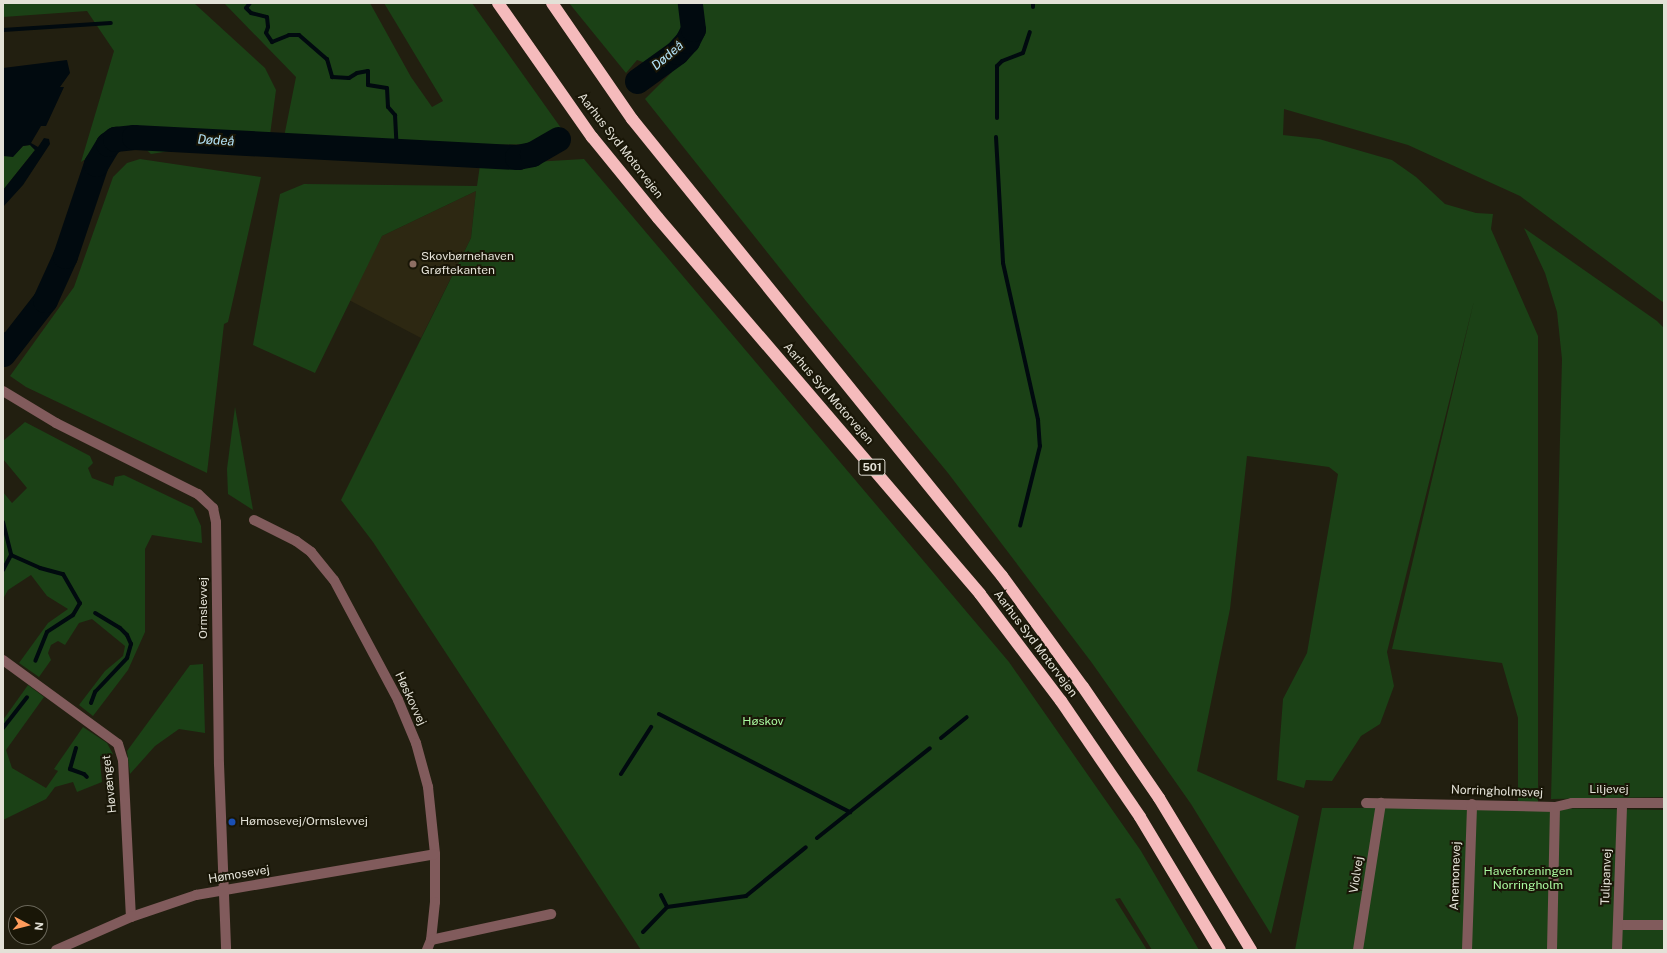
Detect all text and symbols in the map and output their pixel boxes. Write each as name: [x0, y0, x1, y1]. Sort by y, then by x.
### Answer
water label: Dødeå: [649, 38, 687, 74]
street label: Aarhus Syd Motorvejen: [574, 90, 666, 202]
water label: Dødeå: [197, 132, 235, 150]
place label: Skovbørnehaven Grøftekanten: [421, 250, 514, 278]
marker: Skovbørnehaven Grøftekanten: [408, 259, 418, 269]
street label: Aarhus Syd Motorvejen: [780, 340, 876, 448]
road number: 501: [858, 458, 886, 476]
street label: Ormslevvej: [197, 577, 211, 639]
street label: Aarhus Syd Motorvejen: [990, 588, 1080, 700]
street label: Høskovvej: [391, 670, 429, 728]
park label: Høskov: [742, 715, 784, 729]
street label: Høvænget: [100, 754, 120, 814]
street label: Norringholmsvej: [1451, 783, 1543, 801]
street label: Liljevej: [1589, 783, 1629, 797]
place label: Hømosevej/Ormslevvej: [240, 815, 368, 829]
marker: Hømosevej/Ormslevvej: [227, 817, 237, 827]
street label: Anemonevej: [1448, 841, 1464, 911]
street label: Tulipanvej: [1599, 849, 1615, 905]
street label: Violvej: [1347, 856, 1367, 894]
street label: Hømosevej: [207, 863, 271, 887]
park label: Haveforeningen Norringholm: [1484, 865, 1572, 893]
north arrow: [8, 905, 48, 945]
text: N: [32, 921, 45, 931]

